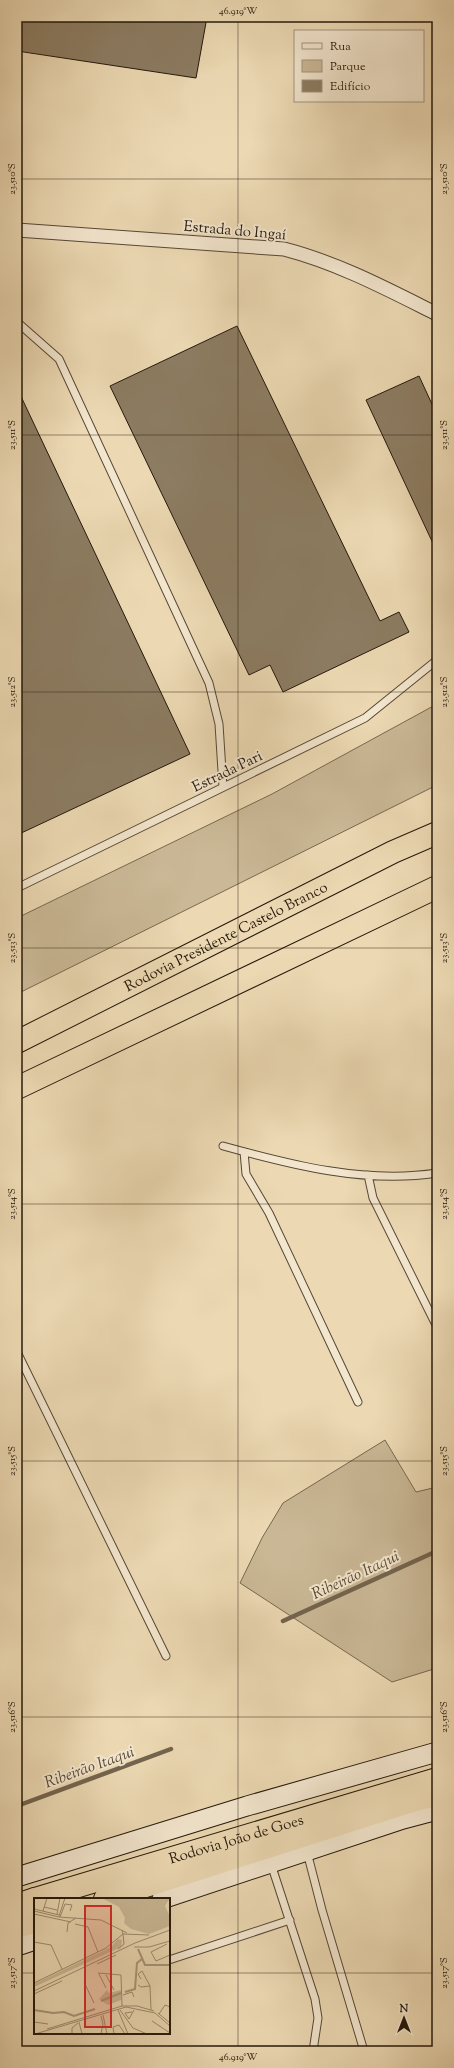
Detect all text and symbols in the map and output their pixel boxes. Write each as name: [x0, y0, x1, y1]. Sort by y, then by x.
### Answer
text: 46.919°W: [219, 4, 257, 19]
legend: [294, 30, 424, 102]
text: Rua: [330, 38, 351, 56]
text: Parque: [330, 58, 366, 76]
text: Edifício: [330, 78, 371, 96]
text: 23.510°S: [5, 163, 20, 195]
text: 23.510°S: [437, 163, 452, 195]
street label: Estrada do Ingaí: [183, 217, 287, 246]
text: 23.511°S: [5, 420, 20, 450]
text: 23.511°S: [437, 420, 452, 450]
text: 23.512°S: [5, 676, 20, 708]
text: 23.512°S: [437, 676, 452, 708]
street label: Estrada Pari: [189, 746, 266, 798]
street label: Rodovia Presidente Castelo Branco: [121, 878, 332, 998]
text: 23.513°S: [5, 933, 20, 963]
text: 23.513°S: [437, 933, 452, 963]
text: 23.514°S: [5, 1188, 20, 1220]
text: 23.514°S: [437, 1188, 452, 1220]
text: 23.515°S: [5, 1446, 20, 1476]
text: 23.515°S: [437, 1446, 452, 1476]
water label: Ribeirão Itaqui: [309, 1546, 404, 1607]
text: 23.516°S: [5, 1701, 20, 1733]
text: 23.516°S: [437, 1701, 452, 1733]
water label: Ribeirão Itaqui: [42, 1741, 138, 1795]
street label: Rodovia João de Goes: [167, 1810, 307, 1870]
inset map: [34, 1898, 170, 2034]
text: 23.517°S: [5, 1957, 20, 1989]
text: 23.517°S: [437, 1957, 452, 1989]
north arrow: [384, 1998, 424, 2038]
text: N: [399, 2001, 409, 2017]
text: 46.919°W: [219, 2050, 257, 2065]

